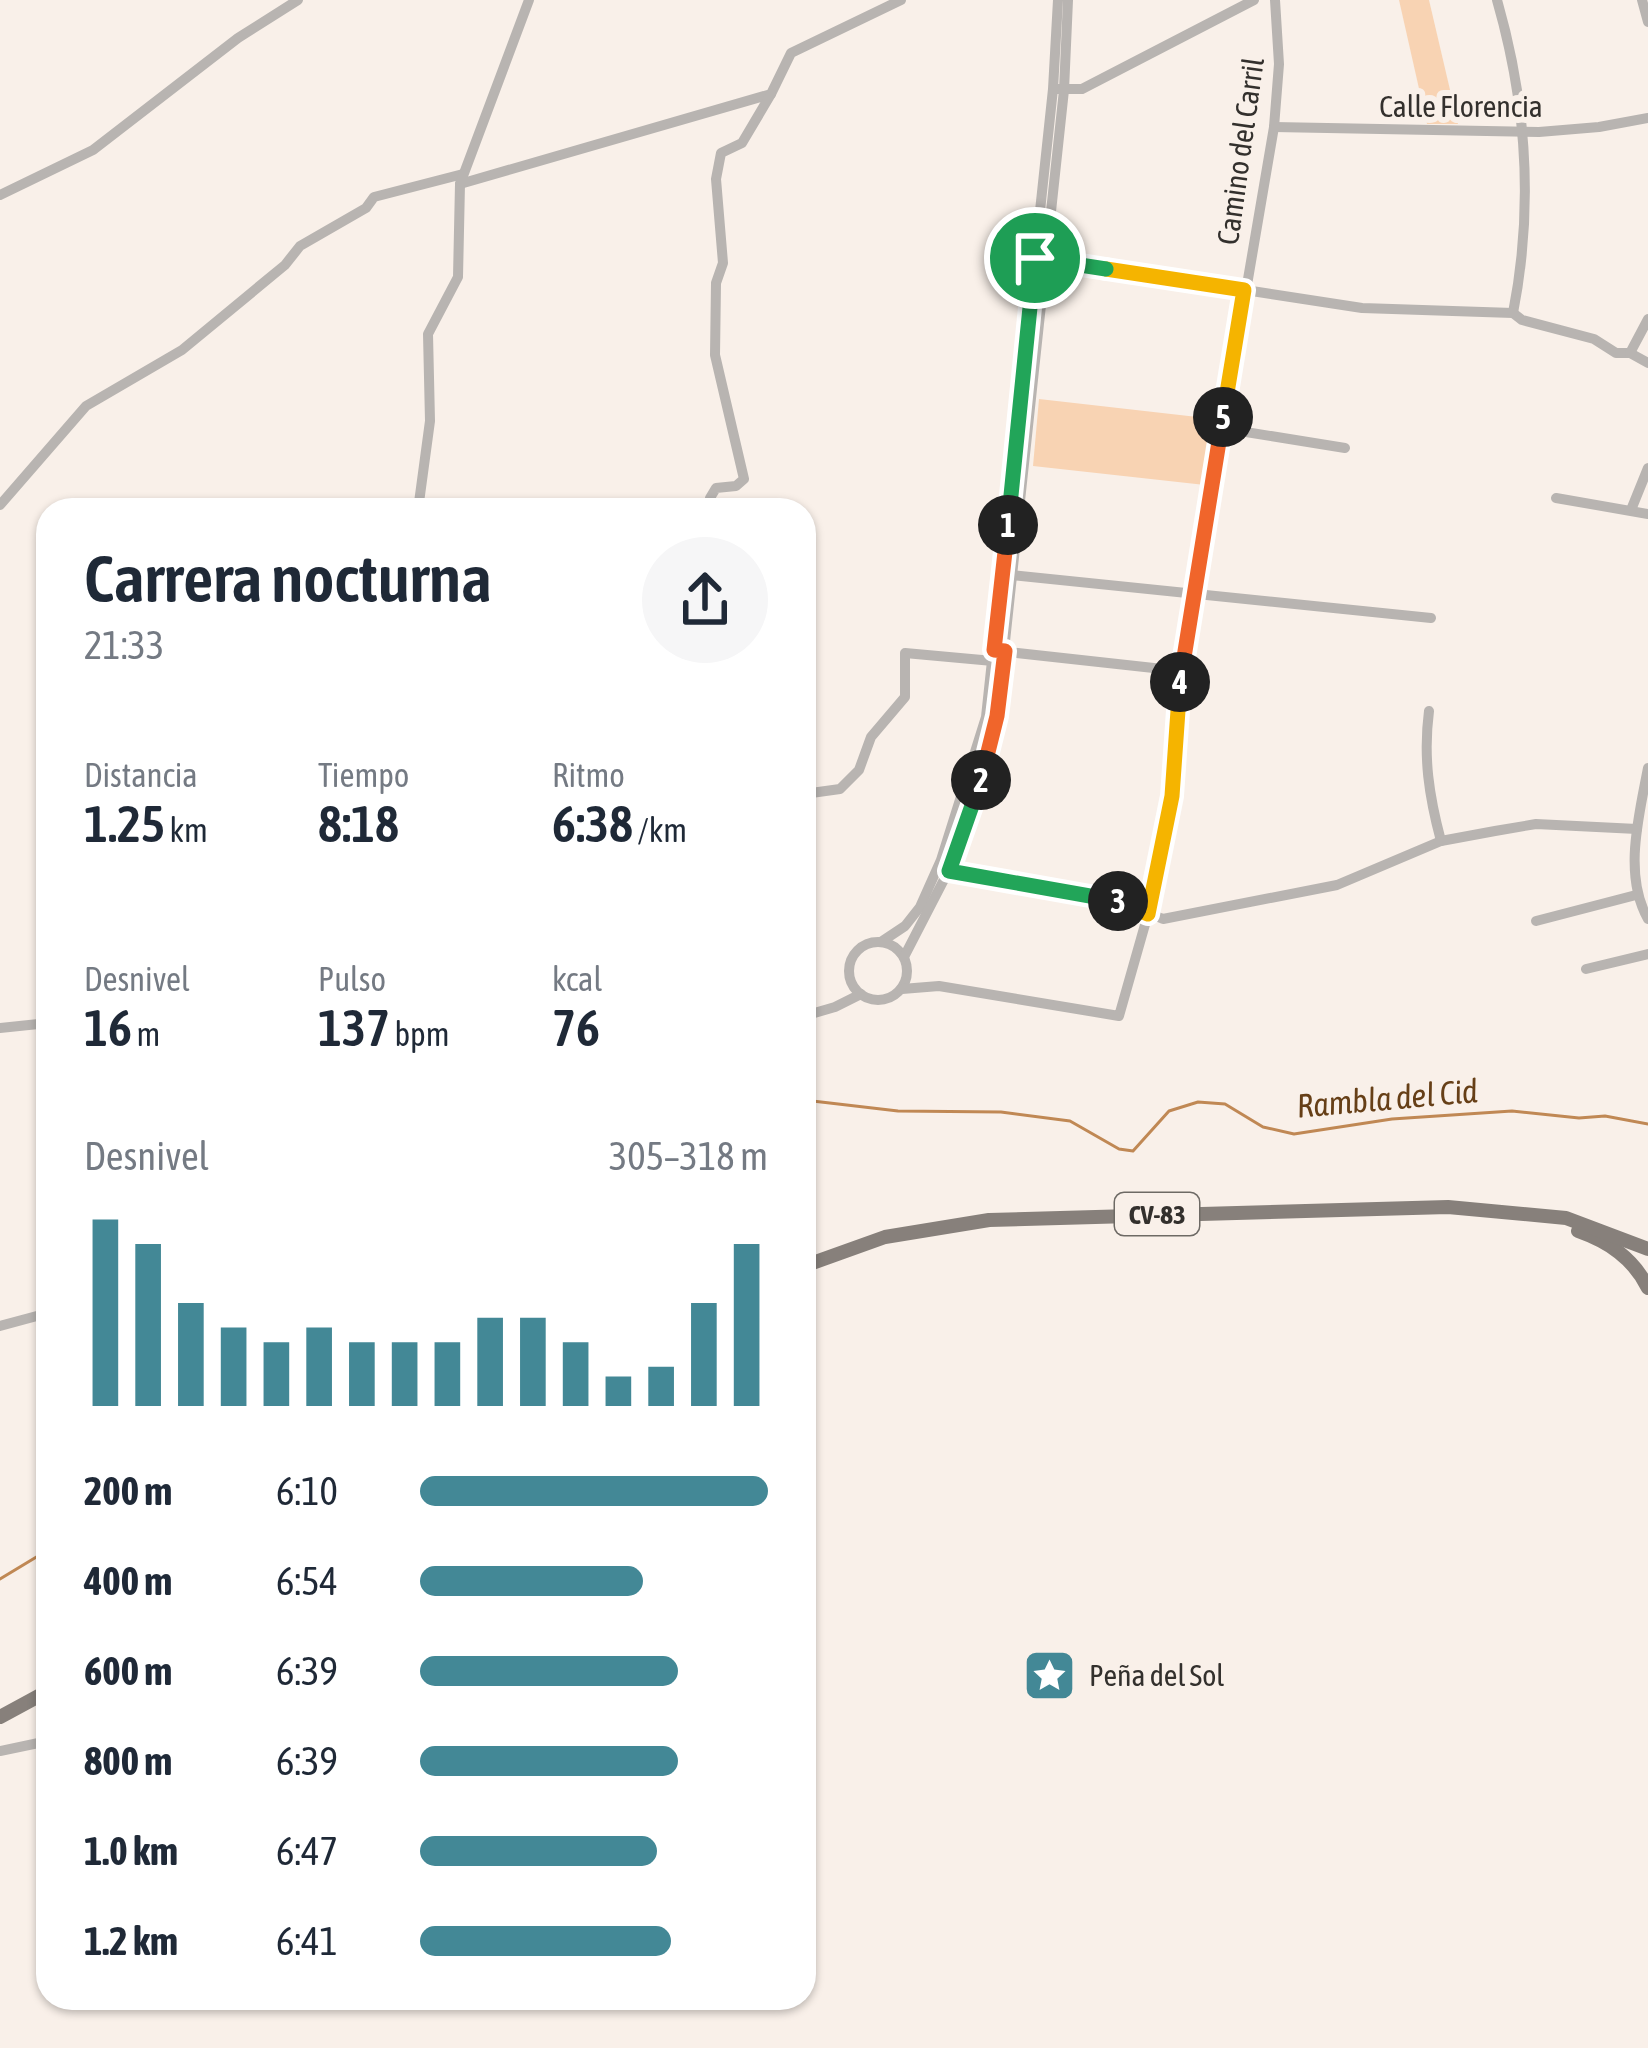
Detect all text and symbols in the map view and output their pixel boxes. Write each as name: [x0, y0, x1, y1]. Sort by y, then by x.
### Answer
street label: Camino del Carril: [1210, 55, 1270, 247]
street label: Calle Florencia: [1379, 89, 1543, 123]
pin: [984, 207, 1086, 309]
icon: arrive: [1002, 225, 1068, 291]
pin: 5: [1193, 387, 1253, 447]
text: 5: [1215, 398, 1231, 436]
pin: 1: [978, 495, 1038, 555]
text: 1: [1000, 506, 1016, 544]
button: share: [642, 537, 768, 663]
text: Carrera nocturna: [84, 540, 492, 616]
text: 21:33: [84, 623, 164, 667]
pin: 4: [1150, 652, 1210, 712]
text: 4: [1172, 663, 1188, 701]
pin: 2: [951, 750, 1011, 810]
text: Distancia: [84, 756, 198, 794]
text: Tiempo: [318, 756, 409, 794]
text: Ritmo: [552, 756, 625, 794]
text: 2: [973, 761, 989, 799]
text: 1.25: [84, 794, 165, 853]
text: 8:18: [318, 794, 399, 853]
text: 6:38: [552, 794, 633, 853]
text: km: [165, 811, 208, 849]
text: /km: [633, 811, 687, 849]
pin: 3: [1088, 871, 1148, 931]
text: 3: [1110, 882, 1126, 920]
text: Desnivel: [84, 960, 190, 998]
text: Pulso: [318, 960, 386, 998]
text: kcal: [552, 960, 602, 998]
text: 16: [84, 998, 132, 1057]
text: 137: [318, 998, 390, 1057]
text: 76: [552, 998, 600, 1057]
text: m: [132, 1015, 160, 1053]
text: bpm: [390, 1015, 450, 1053]
water label: Rambla del Cid: [1295, 1071, 1479, 1125]
text: Desnivel: [84, 1134, 209, 1178]
text: 305–318 m: [609, 1134, 768, 1178]
road number: CV-83: [1115, 1193, 1199, 1235]
text: 200 m: [84, 1469, 172, 1513]
text: 6:10: [276, 1469, 338, 1513]
text: 400 m: [84, 1559, 172, 1603]
text: 6:54: [276, 1559, 338, 1603]
place icon: Peña del Sol: [1022, 1647, 1078, 1703]
text: 600 m: [84, 1649, 172, 1693]
text: 6:39: [276, 1649, 338, 1693]
place label: Peña del Sol: [1089, 1658, 1224, 1692]
text: 800 m: [84, 1739, 172, 1783]
text: 6:39: [276, 1739, 338, 1783]
text: 1.0 km: [84, 1829, 178, 1873]
text: 6:47: [276, 1829, 338, 1873]
text: 1.2 km: [84, 1919, 178, 1963]
text: 6:41: [276, 1919, 338, 1963]

